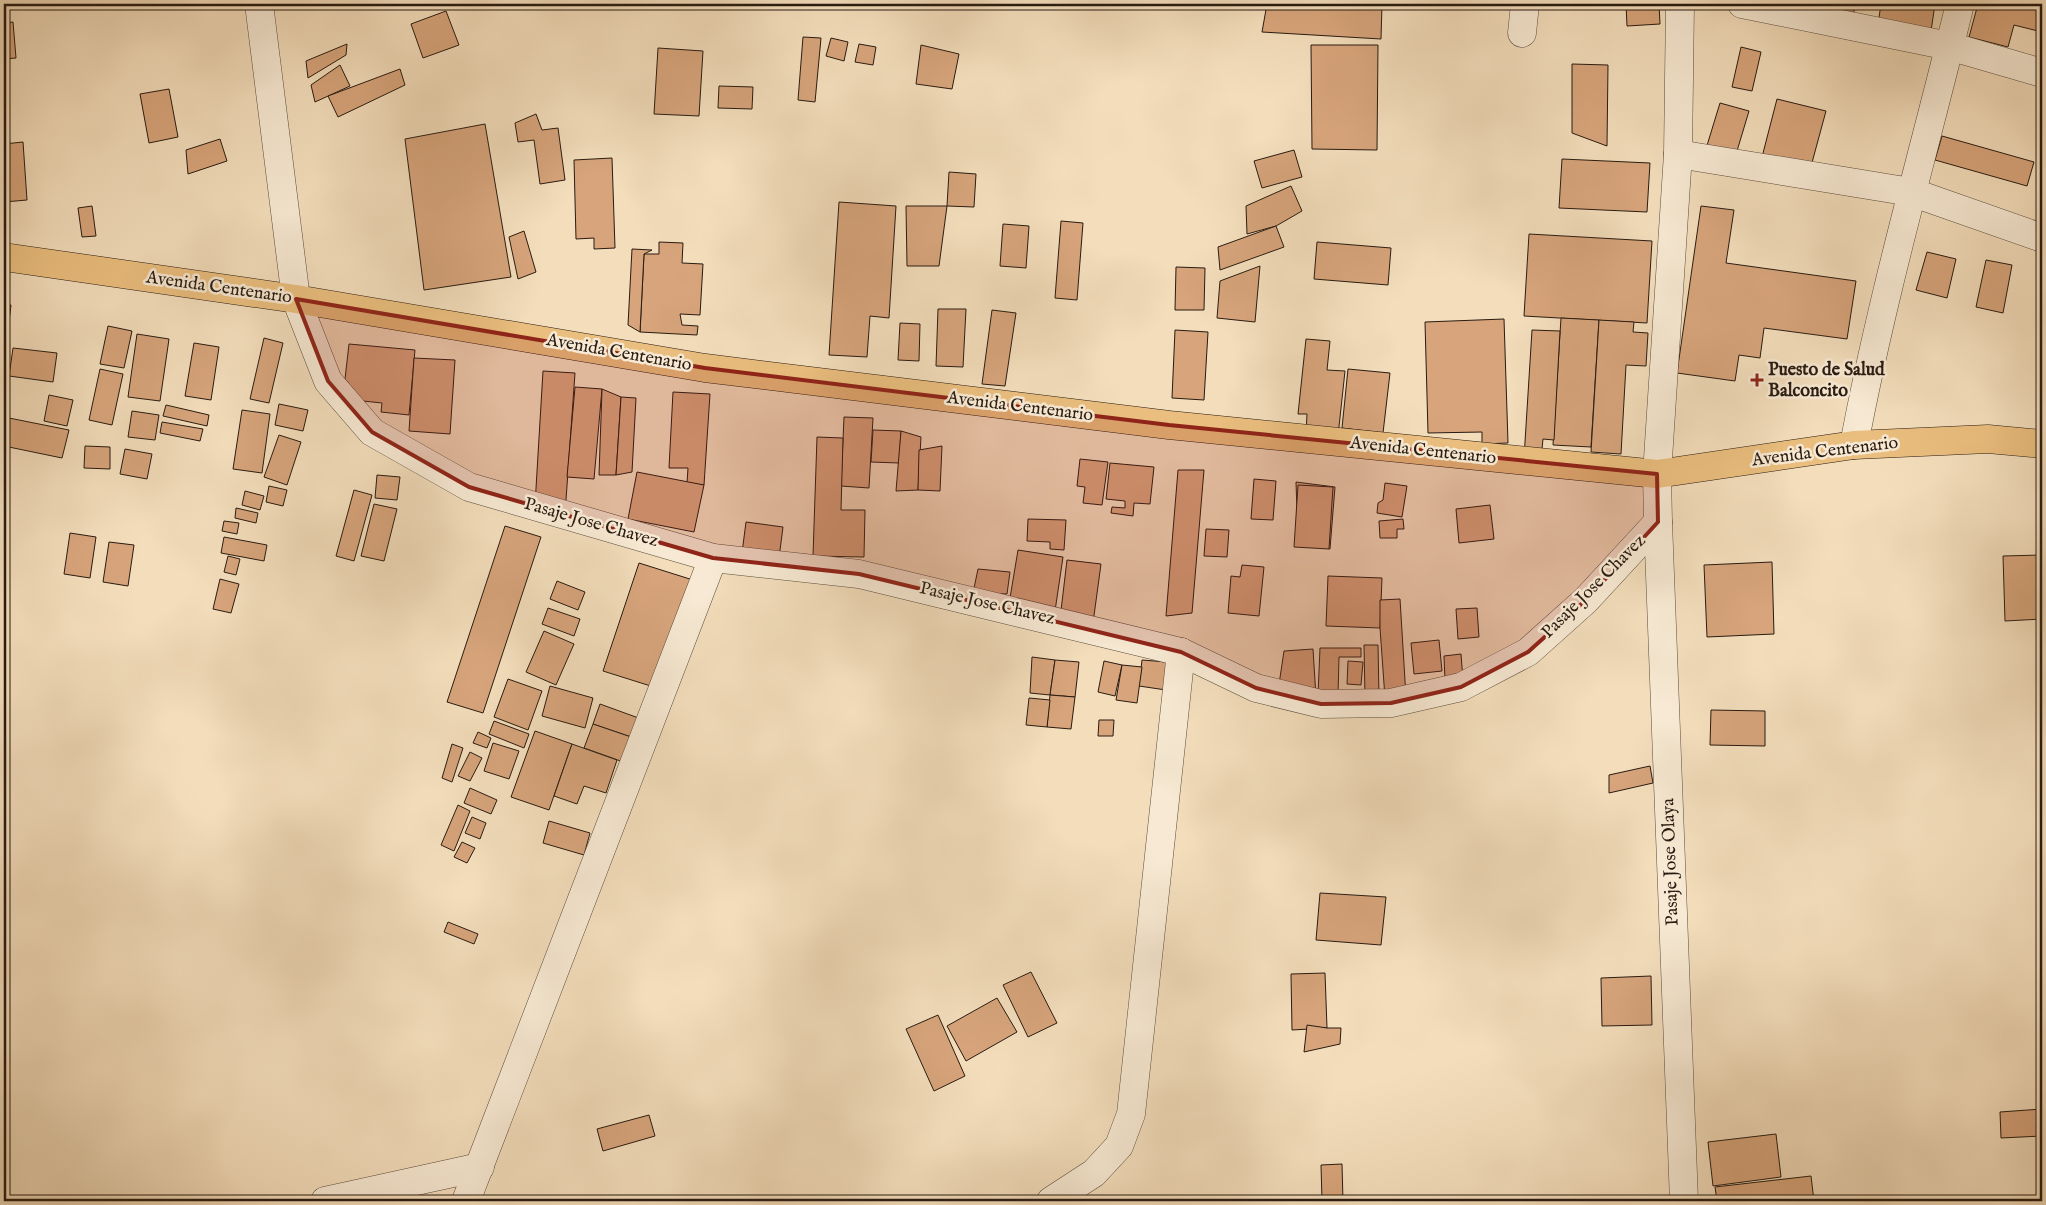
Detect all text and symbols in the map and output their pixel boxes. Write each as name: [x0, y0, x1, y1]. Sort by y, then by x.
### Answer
street label: Avenida Centenario: [144, 266, 294, 310]
street label: Avenida Centenario: [544, 329, 694, 377]
place label: Puesto de Salud Balconcito: [1768, 359, 1885, 403]
marker: Puesto de Salud Balconcito: [1750, 373, 1764, 387]
street label: Avenida Centenario: [945, 387, 1095, 427]
street label: Avenida Centenario: [1348, 432, 1498, 470]
street label: Avenida Centenario: [1750, 432, 1900, 472]
street label: Pasaje Jose Chavez: [521, 493, 661, 553]
street label: Pasaje Jose Chavez: [1537, 530, 1651, 644]
street label: Pasaje Jose Chavez: [917, 577, 1057, 631]
street label: Pasaje Jose Olaya: [1657, 798, 1685, 926]

